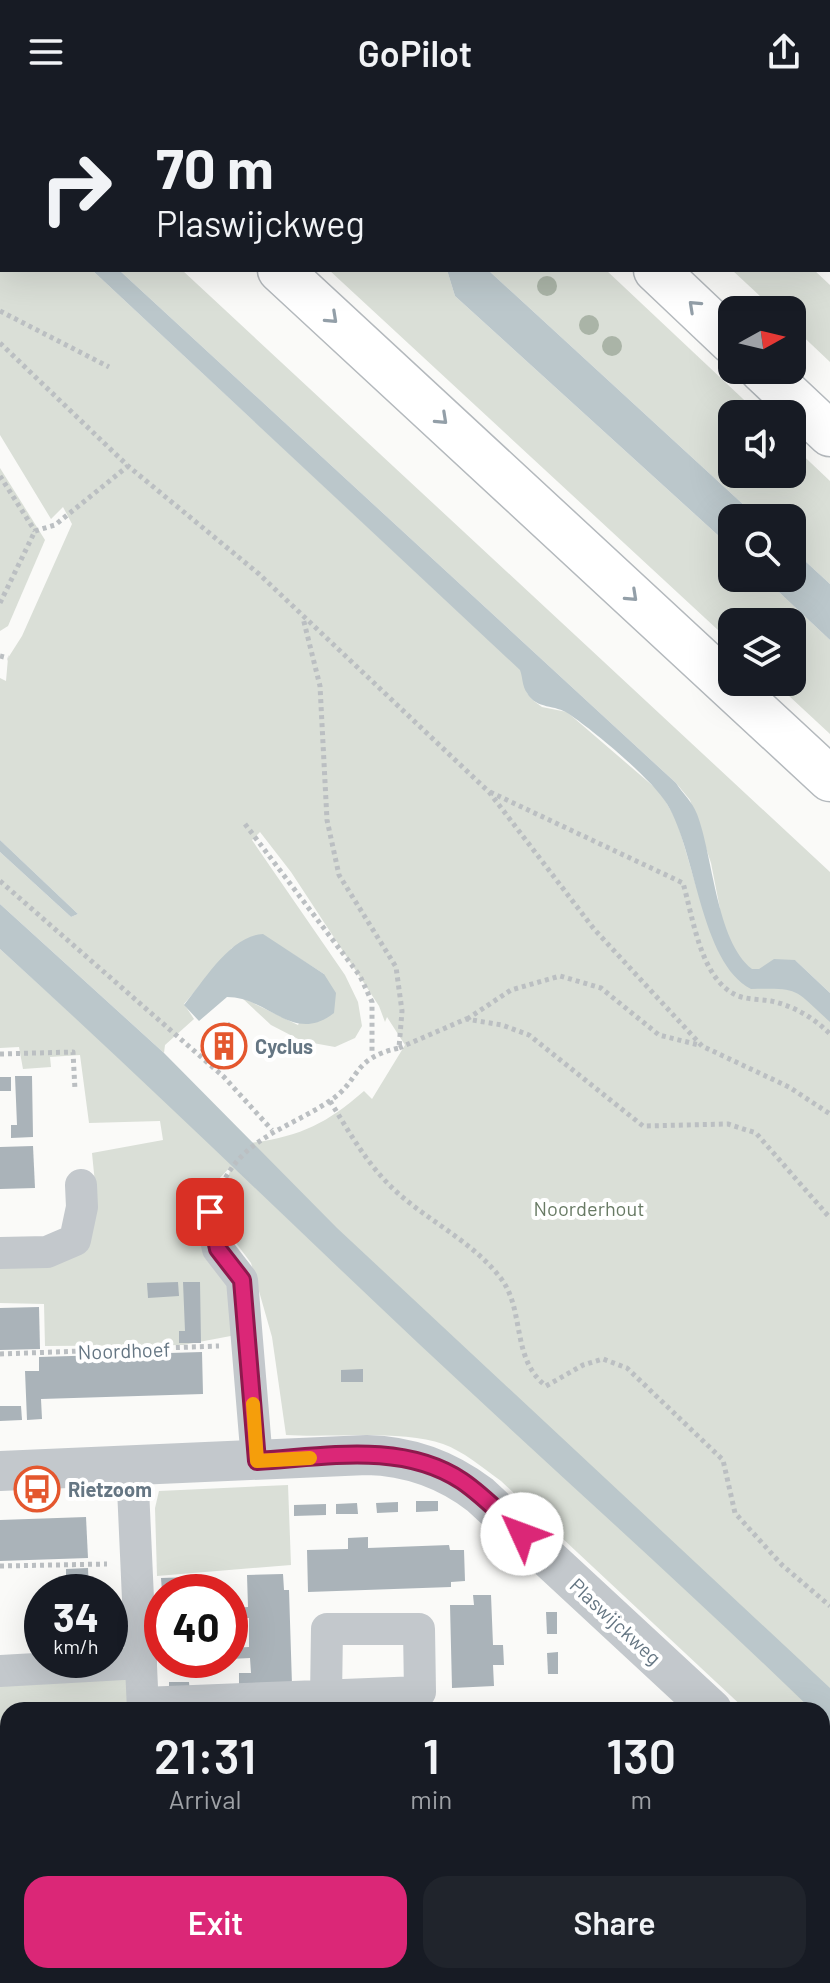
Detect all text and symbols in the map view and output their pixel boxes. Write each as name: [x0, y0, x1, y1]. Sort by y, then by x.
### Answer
icon: menu: [24, 30, 68, 74]
icon: share: [762, 30, 806, 74]
text: GoPilot: [358, 31, 472, 74]
text: 70 m: [156, 133, 274, 200]
icon: right: [24, 136, 128, 240]
text: Plaswijckweg: [156, 201, 365, 244]
north arrow: [718, 296, 806, 384]
map controls: [718, 296, 806, 696]
one-way arrow: [689, 300, 703, 315]
one-way arrow: [323, 309, 338, 323]
button: sound: [718, 400, 806, 488]
one-way arrow: [432, 410, 447, 424]
button: search: [718, 504, 806, 592]
one-way arrow: [623, 586, 638, 600]
button: layers: [718, 608, 806, 696]
building icon: Cyclus: [200, 1022, 248, 1070]
place label: Cyclus: [255, 1034, 313, 1058]
pin: [176, 1178, 244, 1246]
icon: arrive: [188, 1190, 232, 1234]
park label: Noorderhout: [534, 1196, 644, 1220]
street label: Noordhoef: [77, 1336, 171, 1364]
bus stop icon: Rietzoom: [13, 1465, 61, 1513]
place label: Rietzoom: [68, 1477, 152, 1501]
position arrow: [480, 1492, 564, 1576]
street label: Plaswijckweg: [565, 1573, 667, 1669]
speed limit sign: 40: [144, 1574, 248, 1678]
text: 34: [53, 1592, 99, 1640]
text: km/h: [53, 1634, 99, 1658]
text: 21:31: [154, 1726, 256, 1784]
text: 1: [423, 1726, 440, 1784]
text: 130: [606, 1726, 676, 1784]
text: Arrival: [169, 1783, 241, 1814]
text: min: [410, 1783, 452, 1814]
text: m: [630, 1783, 652, 1814]
button: Exit: [24, 1876, 407, 1968]
button: Share: [423, 1876, 806, 1968]

